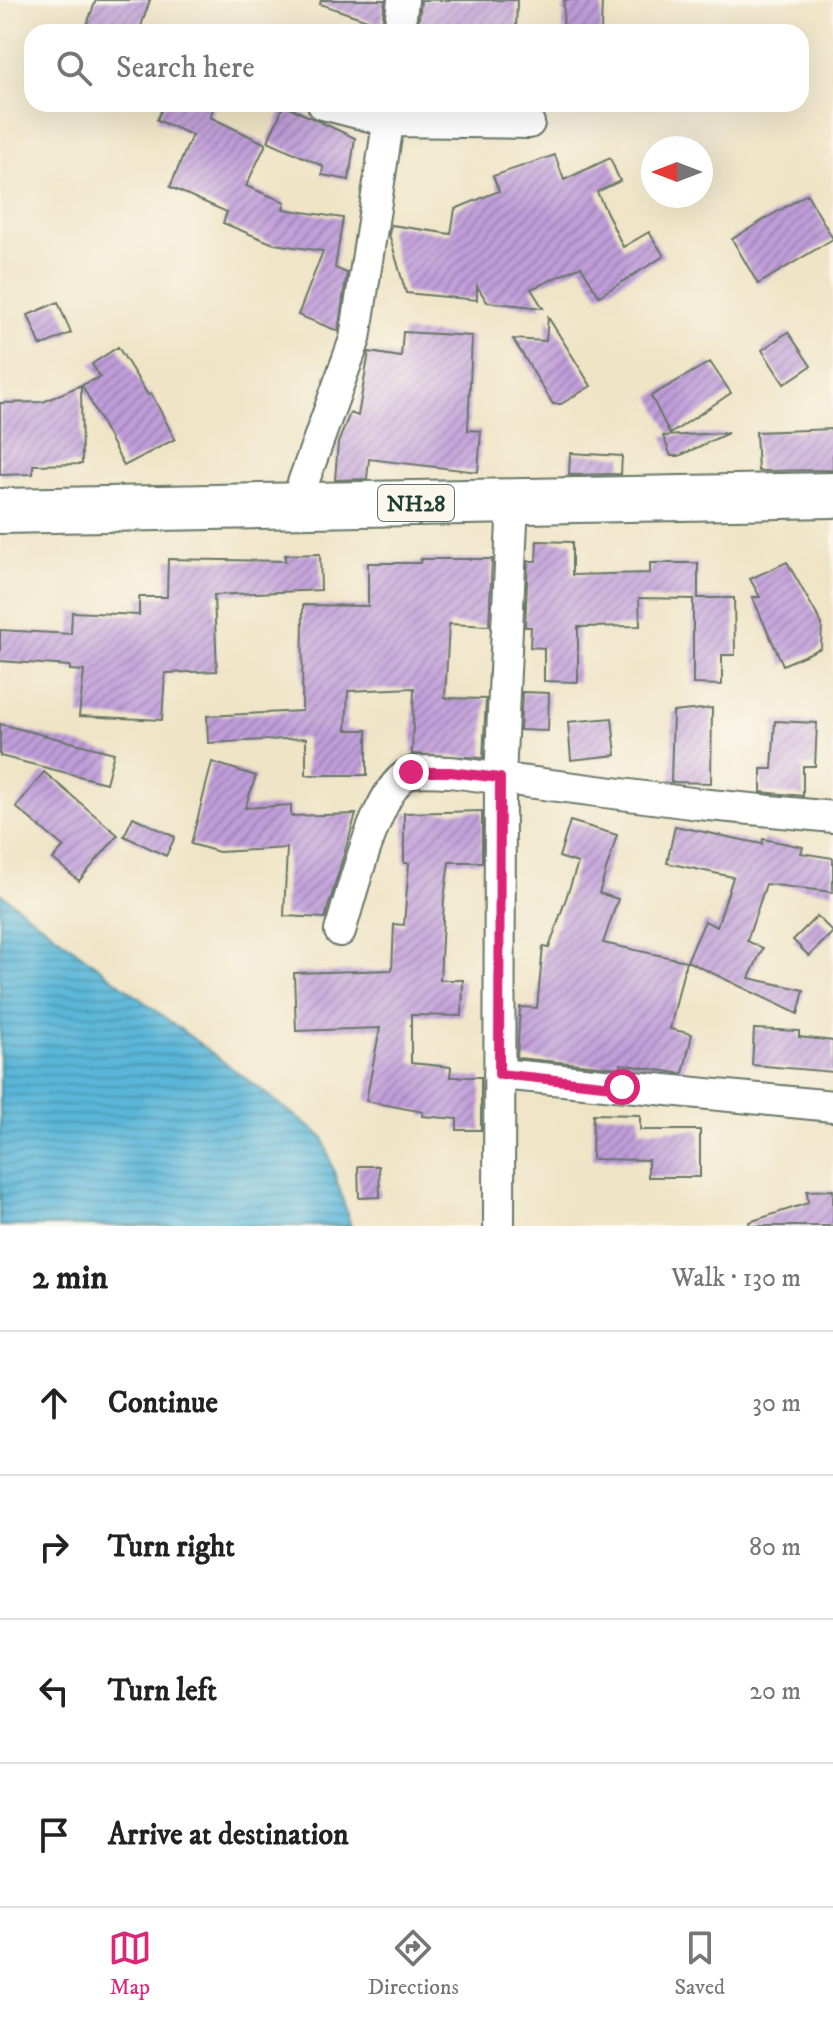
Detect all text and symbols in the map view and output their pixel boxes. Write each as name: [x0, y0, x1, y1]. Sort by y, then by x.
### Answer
search box: [24, 24, 809, 112]
icon: search: [52, 46, 96, 90]
text: Search here: [116, 50, 255, 87]
north arrow: [641, 136, 713, 208]
road number: NH28: [378, 485, 454, 521]
route end: [393, 754, 429, 790]
route start: [604, 1069, 640, 1105]
text: 2 min: [32, 1257, 108, 1299]
text: Walk · 130 m: [671, 1262, 801, 1295]
icon: ahead: [32, 1381, 76, 1425]
text: Continue: [108, 1385, 218, 1422]
text: 30 m: [752, 1387, 801, 1420]
icon: right: [32, 1525, 76, 1569]
text: Turn right: [108, 1529, 235, 1566]
text: 80 m: [749, 1531, 801, 1564]
icon: left: [32, 1669, 76, 1713]
text: Turn left: [108, 1673, 217, 1710]
text: 20 m: [749, 1675, 801, 1708]
icon: arrive: [32, 1813, 76, 1857]
text: Arrive at destination: [108, 1817, 349, 1854]
tab: Map: [108, 1926, 152, 2001]
tab: Directions: [368, 1926, 459, 2001]
tab: Saved: [675, 1926, 725, 2001]

